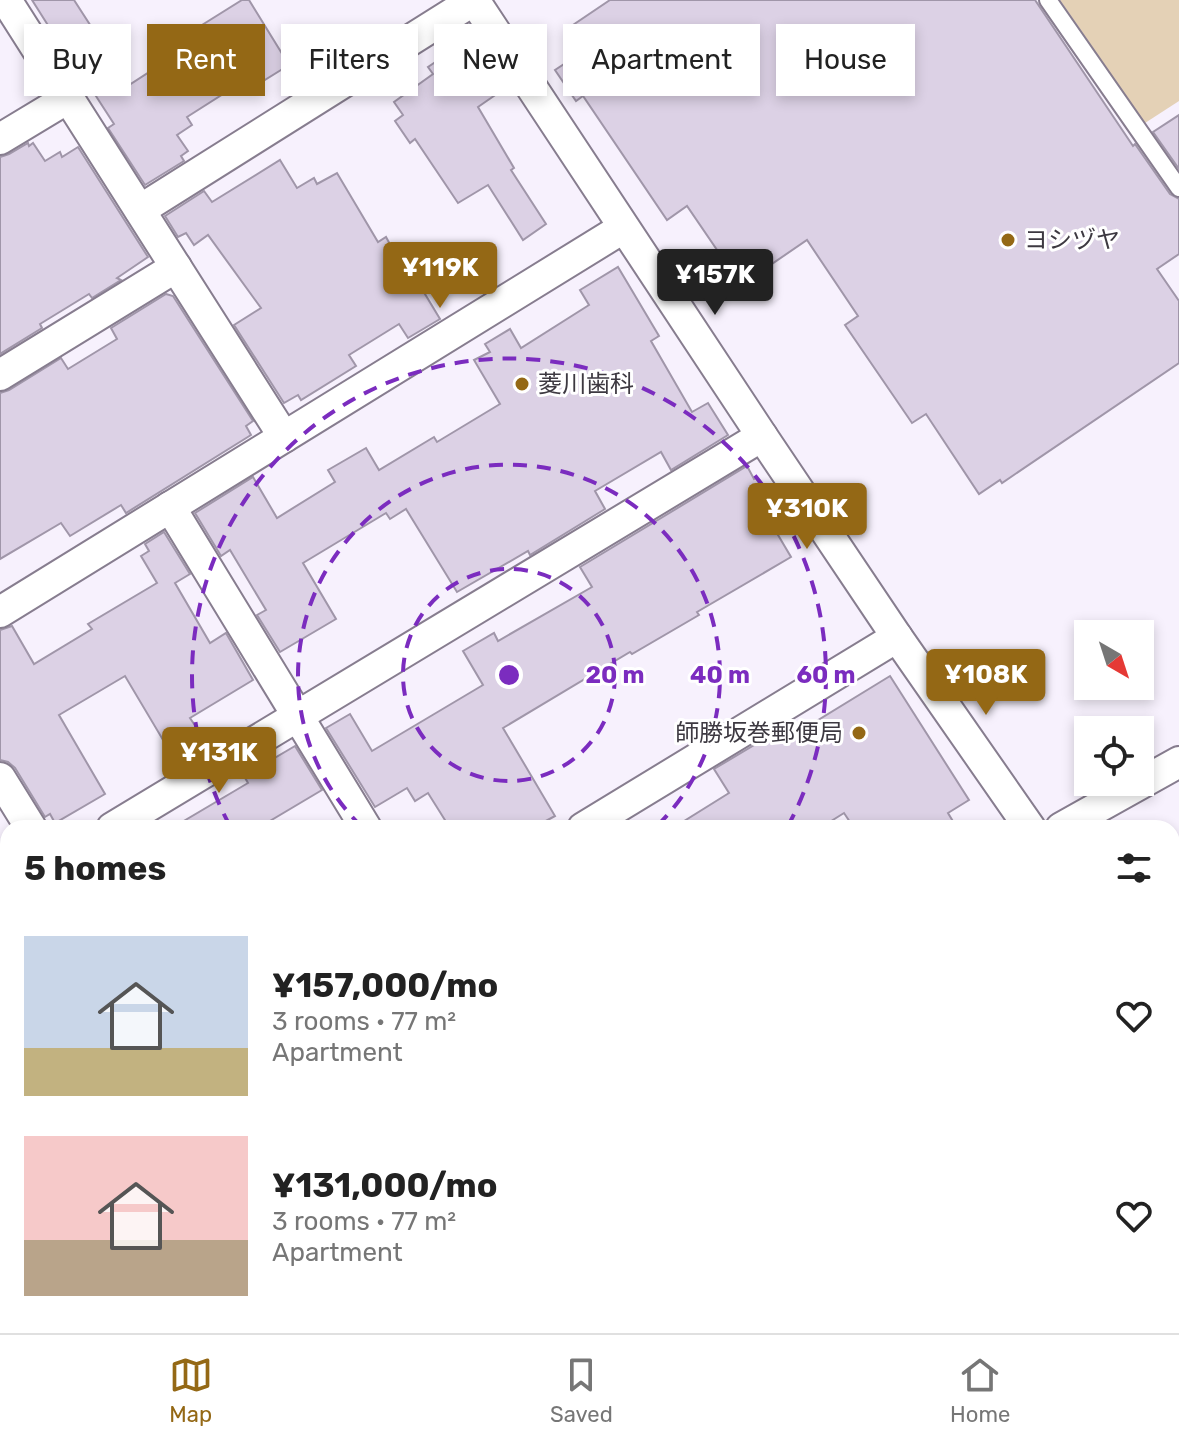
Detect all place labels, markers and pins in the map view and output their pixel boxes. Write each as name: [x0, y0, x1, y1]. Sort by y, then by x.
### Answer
place label: ヨシヅヤ: [1024, 226, 1120, 254]
marker: ヨシヅヤ: [999, 231, 1017, 249]
pin: ¥119K: [384, 242, 496, 310]
pin: ¥157K: [659, 249, 771, 317]
place label: 菱川歯科: [538, 370, 634, 398]
marker: 菱川歯科: [513, 375, 531, 393]
pin: ¥310K: [751, 483, 863, 551]
pin: ¥108K: [930, 649, 1042, 717]
centre of rings: [495, 661, 523, 689]
place label: 師勝坂巻郵便局: [675, 719, 843, 747]
marker: 師勝坂巻郵便局: [850, 724, 868, 742]
pin: ¥131K: [163, 727, 275, 795]

